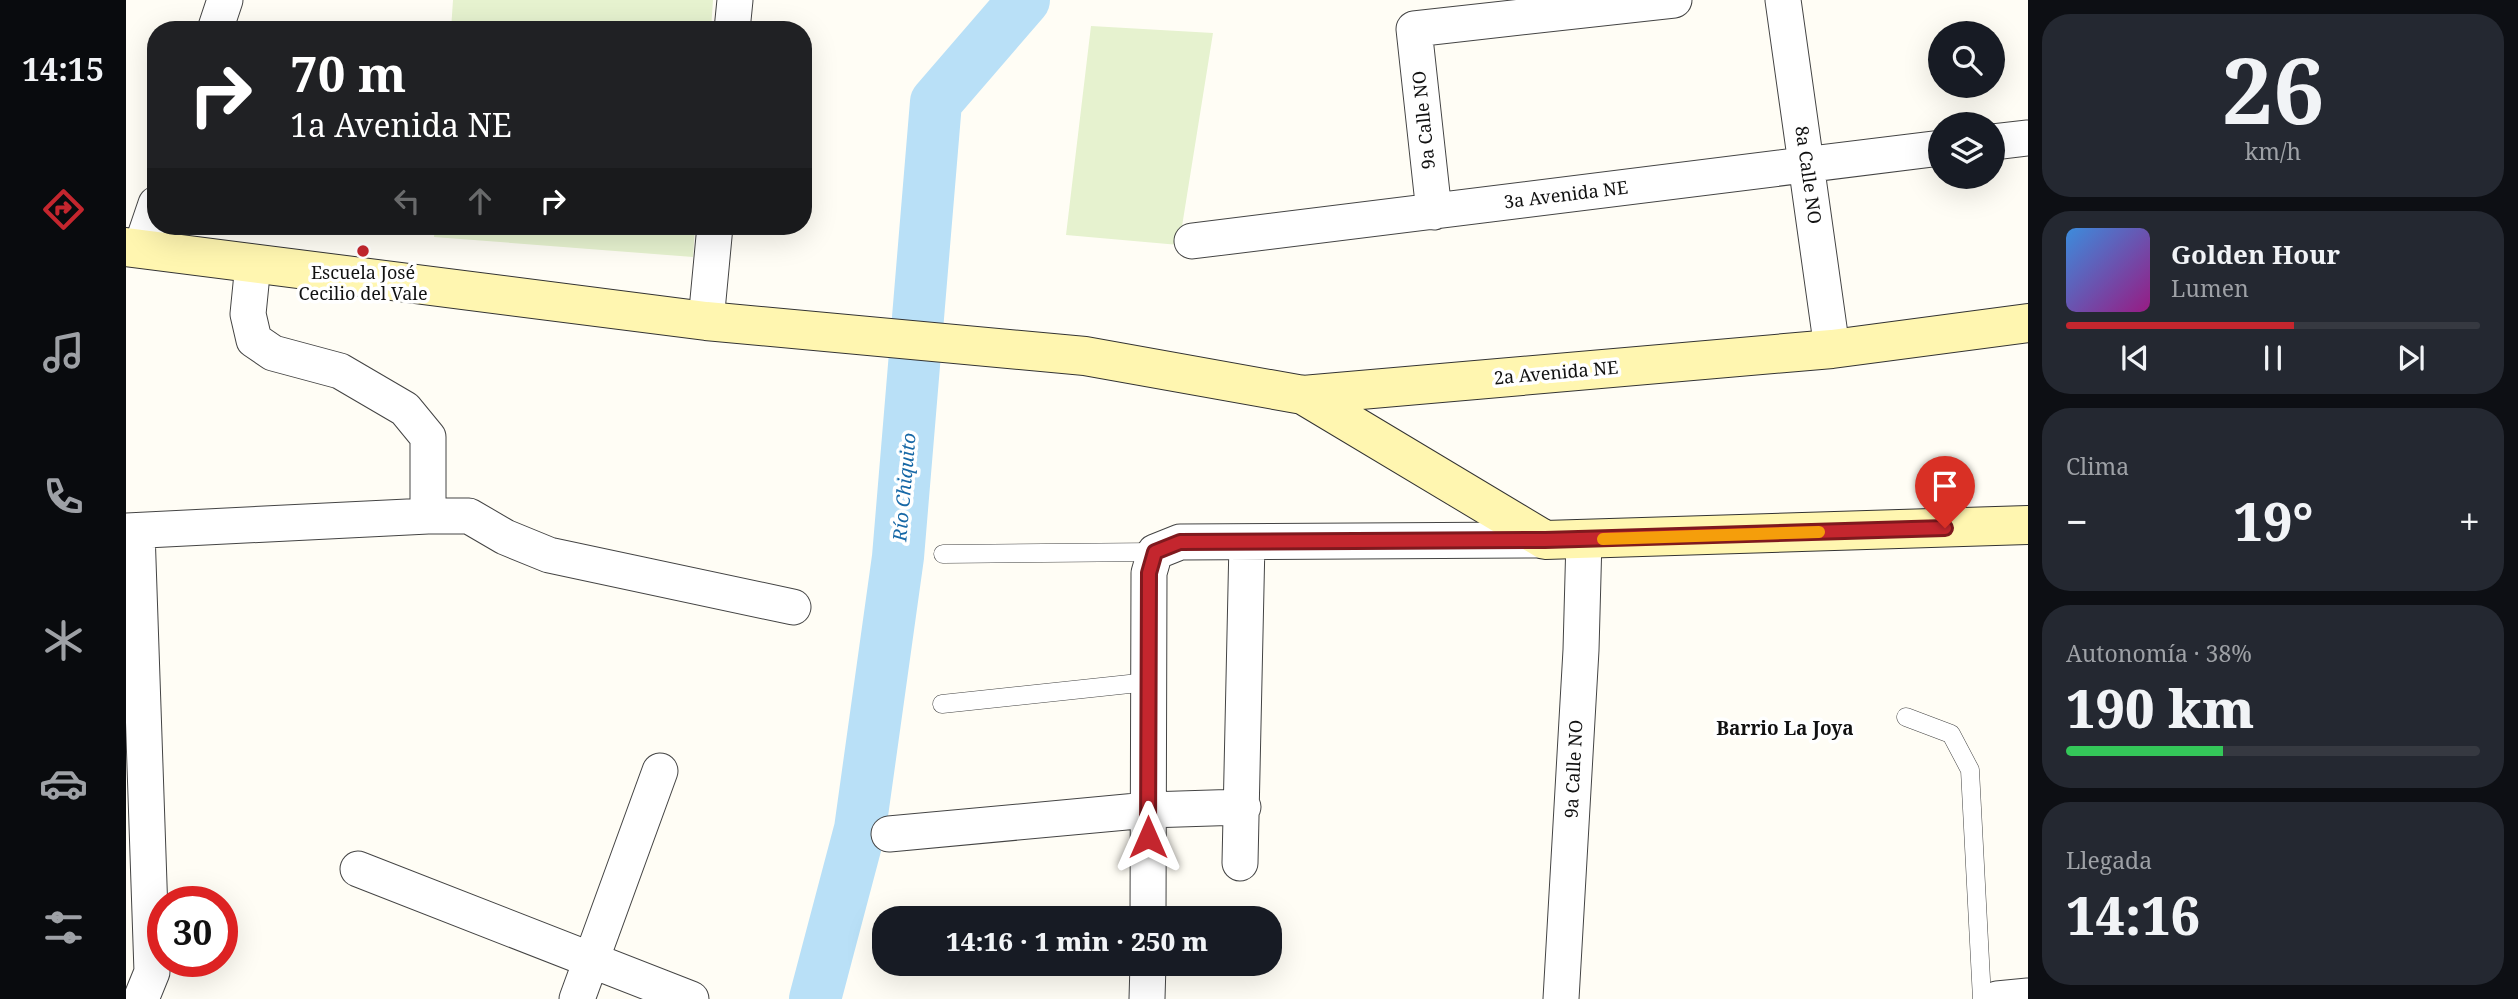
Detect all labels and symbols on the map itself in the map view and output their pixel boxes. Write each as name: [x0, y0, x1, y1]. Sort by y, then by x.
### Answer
street label: 9a Calle NO: [1406, 70, 1440, 170]
street label: 8a Calle NO: [1790, 124, 1828, 225]
street label: 3a Avenida NE: [1503, 174, 1629, 214]
marker: Escuela José Cecilio del Vale: [355, 243, 371, 259]
place label: Escuela José Cecilio del Vale: [298, 260, 428, 305]
street label: 2a Avenida NE: [1493, 355, 1619, 389]
water label: Río Chiquito: [886, 431, 922, 543]
pin: [1915, 456, 1975, 528]
district label: Barrio La Joya: [1716, 715, 1854, 741]
street label: 9a Calle NO: [1558, 719, 1588, 819]
position arrow: [1111, 800, 1185, 874]
speed limit sign: 30: [147, 886, 238, 977]

